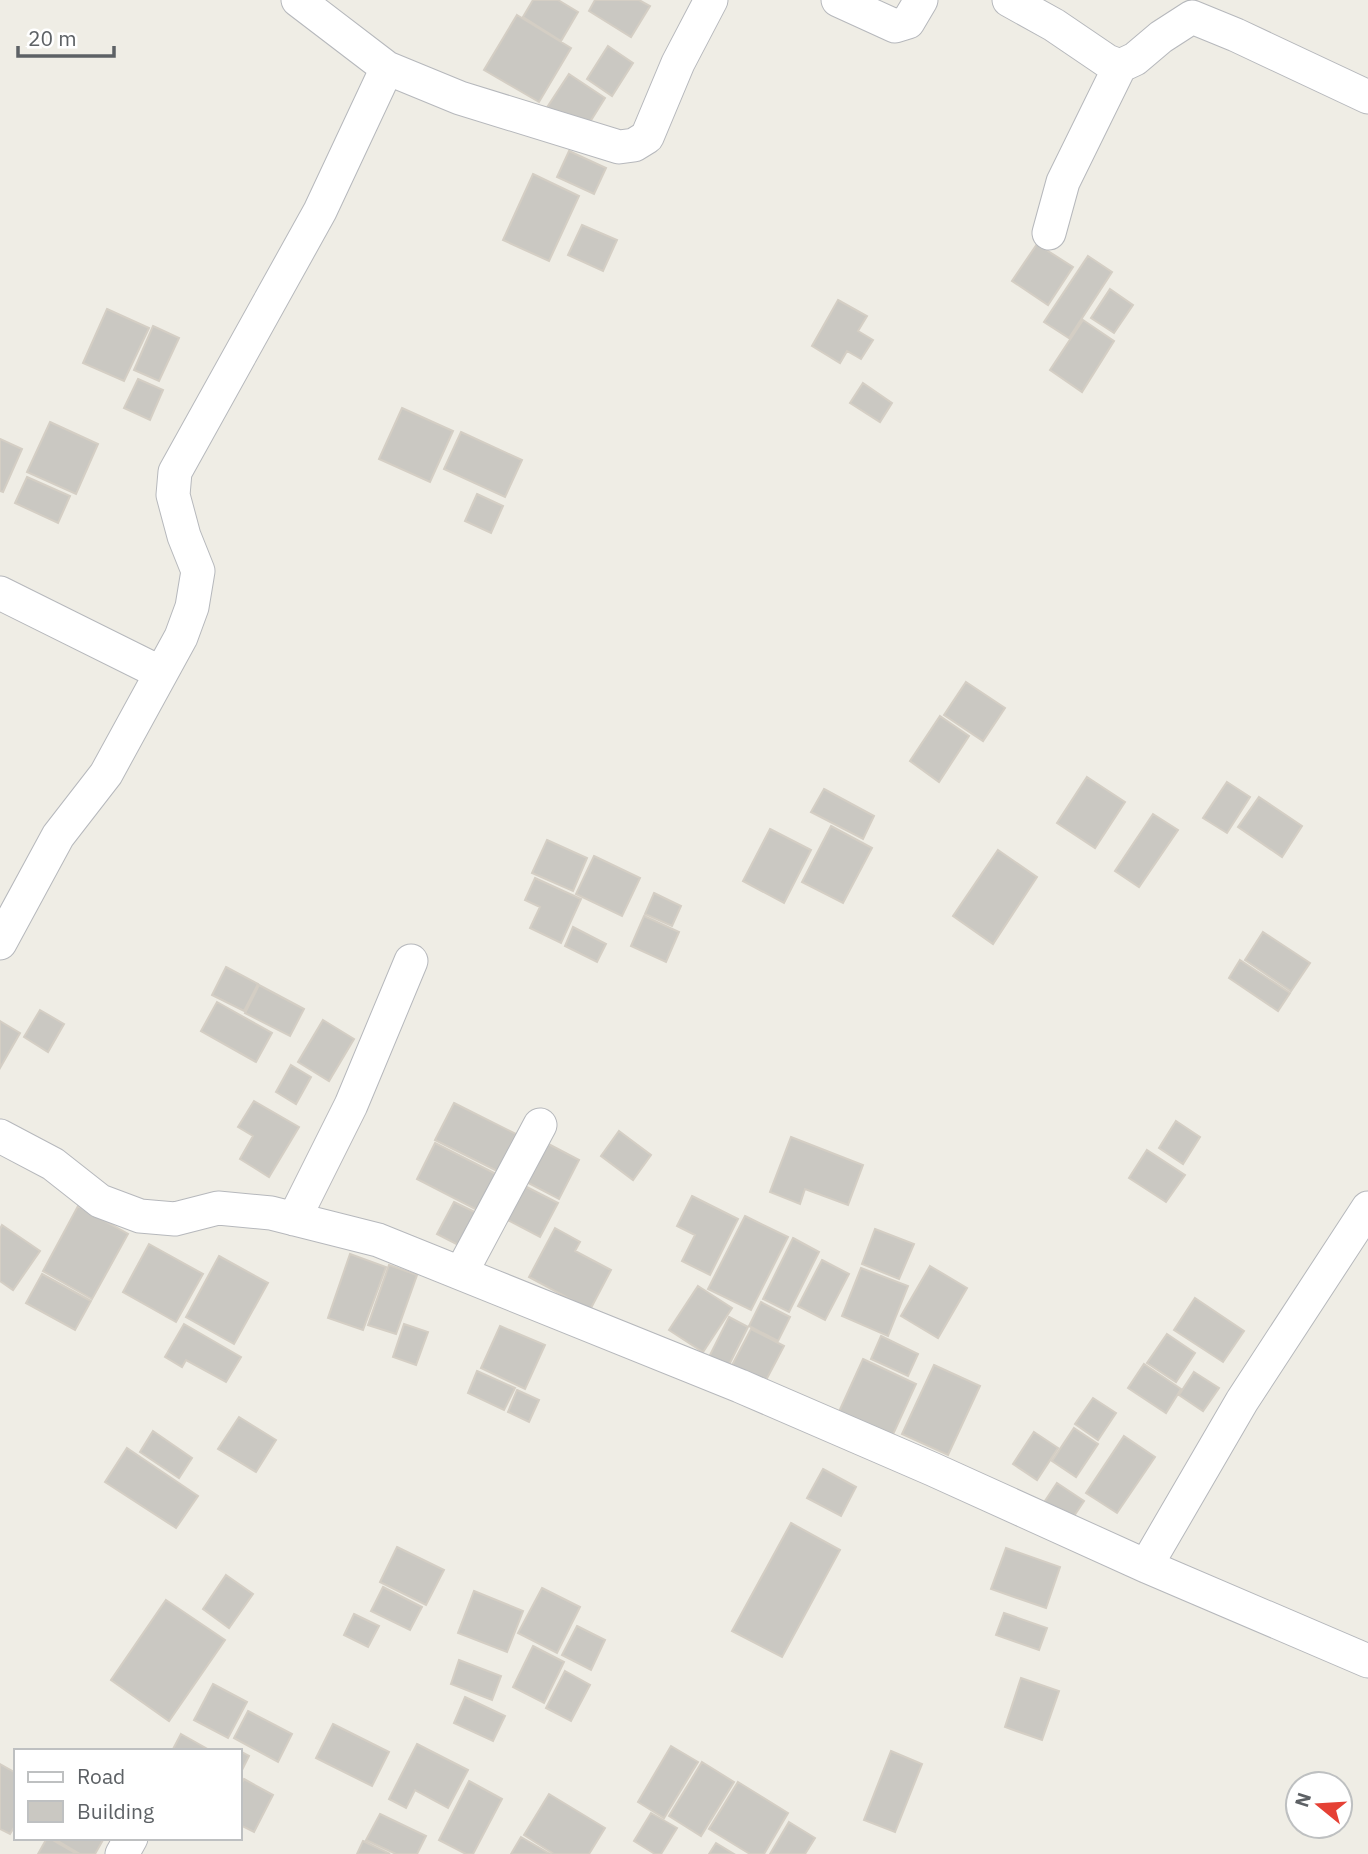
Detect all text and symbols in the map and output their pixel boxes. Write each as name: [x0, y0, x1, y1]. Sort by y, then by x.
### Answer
scale bar: [18, 14, 114, 58]
text: 20 m: [28, 24, 77, 52]
legend: [14, 1749, 242, 1840]
text: Road: [77, 1762, 125, 1790]
north arrow: [1284, 1770, 1354, 1840]
text: N: [1289, 1789, 1316, 1810]
text: Building: [77, 1797, 154, 1825]

